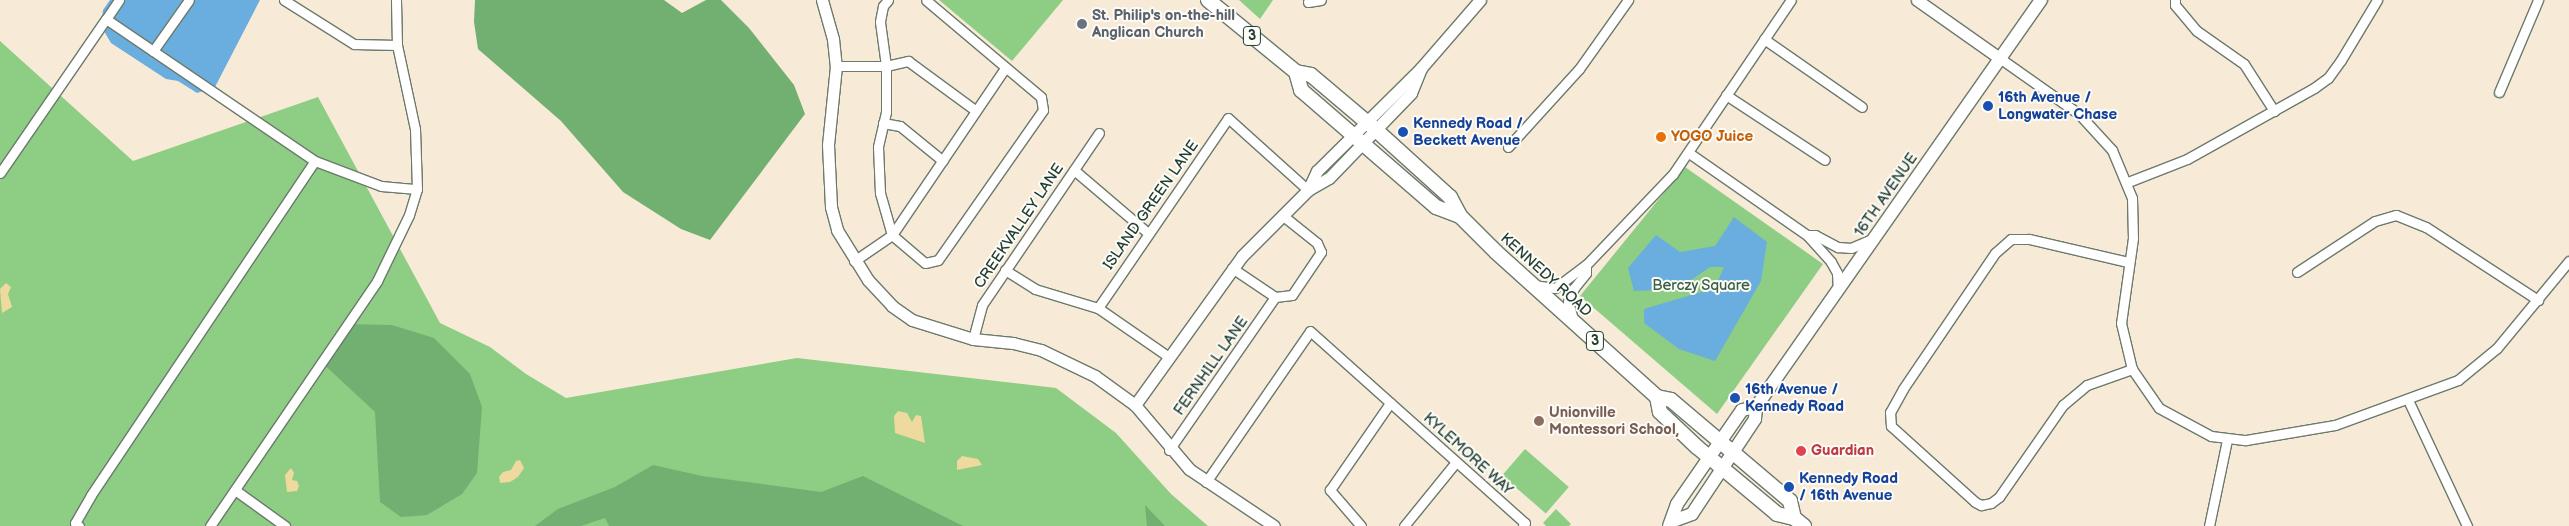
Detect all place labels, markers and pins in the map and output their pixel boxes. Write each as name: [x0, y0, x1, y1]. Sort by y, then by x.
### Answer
place label: St. Philip's on-the-hill Anglican Church: [1092, 6, 1235, 41]
marker: St. Philip's on-the-hill Anglican Church: [1076, 18, 1088, 30]
place label: 16th Avenue / Longwater Chase: [1998, 88, 2117, 123]
marker: 16th Avenue / Longwater Chase: [1982, 100, 1994, 112]
place label: Kennedy Road / Beckett Avenue: [1413, 114, 1524, 149]
marker: Kennedy Road / Beckett Avenue: [1397, 126, 1409, 138]
place label: YOGO Juice: [1671, 128, 1753, 146]
marker: YOGO Juice: [1655, 131, 1667, 143]
place label: 16th Avenue / Kennedy Road: [1745, 380, 1844, 415]
marker: 16th Avenue / Kennedy Road: [1729, 392, 1741, 404]
place label: Unionville Montessori School,: [1549, 403, 1679, 438]
marker: Unionville Montessori School,: [1533, 415, 1545, 427]
place label: Guardian: [1811, 442, 1874, 460]
marker: Guardian: [1795, 445, 1807, 457]
place label: Kennedy Road / 16th Avenue: [1799, 469, 1898, 504]
marker: Kennedy Road / 16th Avenue: [1783, 481, 1795, 493]

